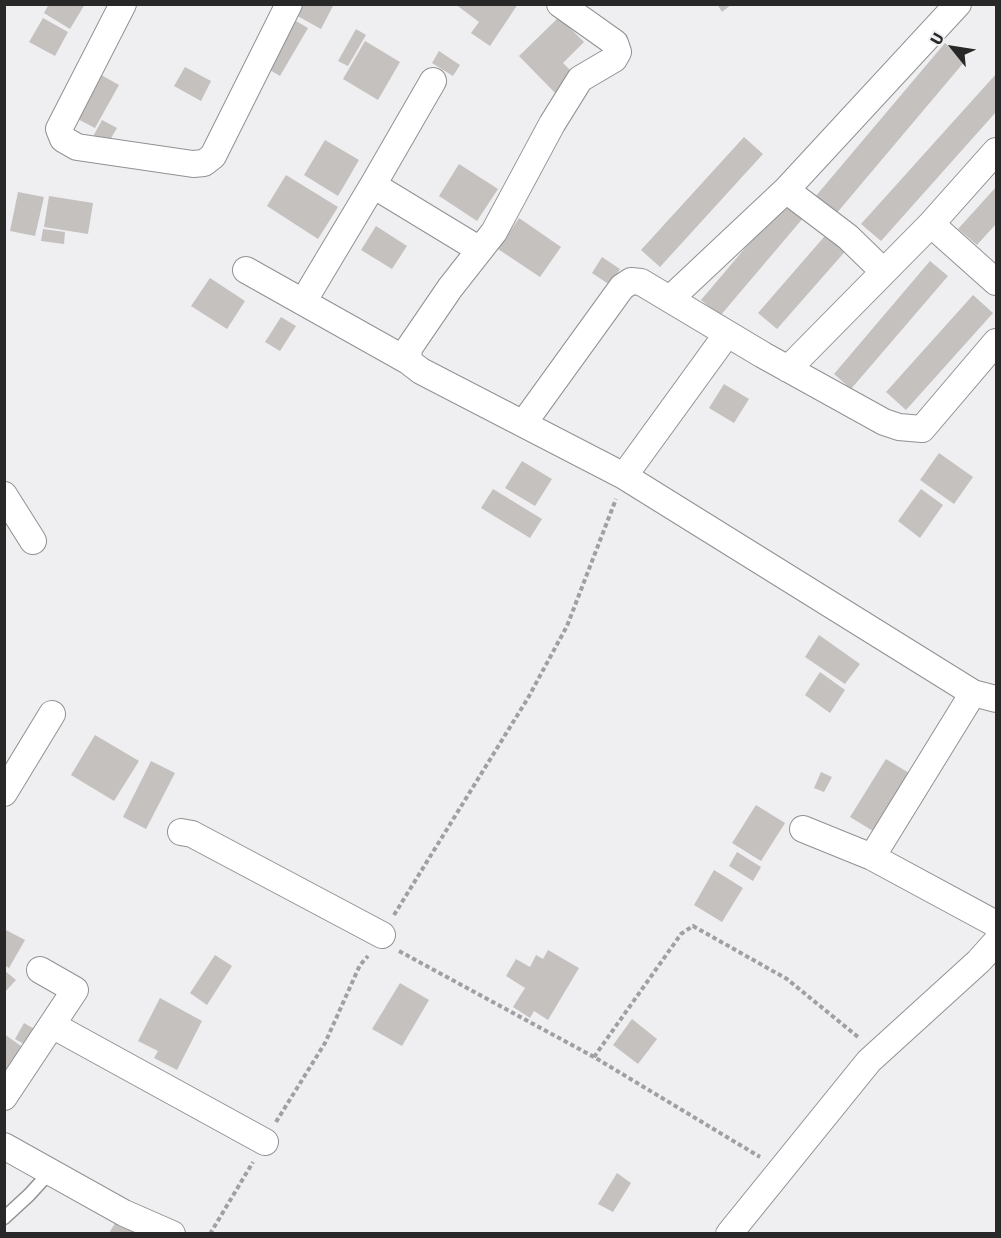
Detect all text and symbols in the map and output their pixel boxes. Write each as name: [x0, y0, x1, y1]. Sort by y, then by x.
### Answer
north arrow: [923, 18, 983, 78]
text: U: [926, 29, 948, 48]

